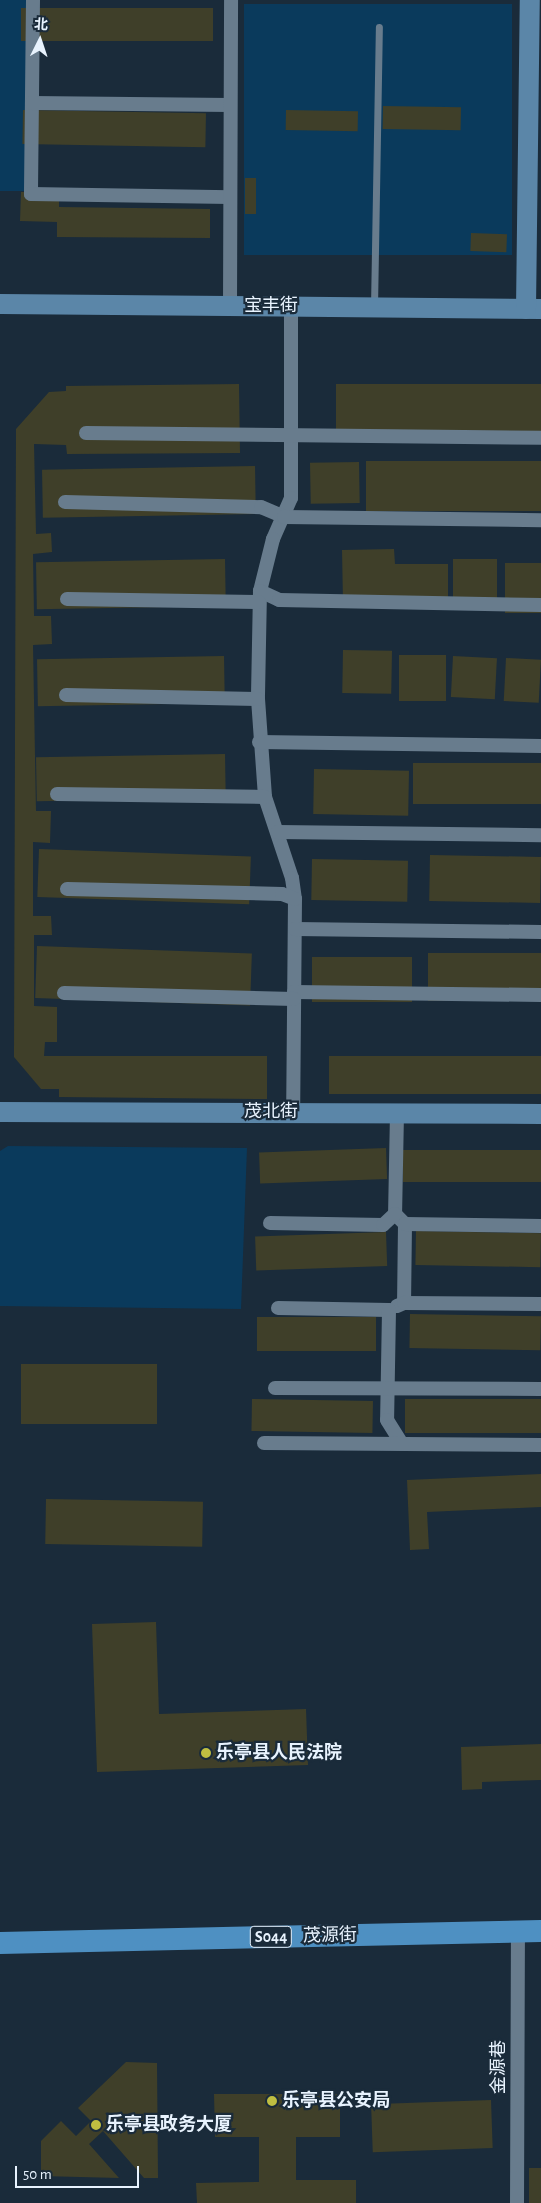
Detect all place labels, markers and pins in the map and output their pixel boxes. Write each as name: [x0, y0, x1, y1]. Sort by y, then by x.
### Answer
place label: 乐亭县人民法院: [216, 1742, 342, 1764]
marker: 乐亭县人民法院: [200, 1747, 212, 1759]
place label: 乐亭县公安局: [282, 2090, 390, 2112]
marker: 乐亭县公安局: [266, 2095, 278, 2107]
place label: 乐亭县政务大厦: [106, 2114, 232, 2136]
marker: 乐亭县政务大厦: [90, 2119, 102, 2131]

